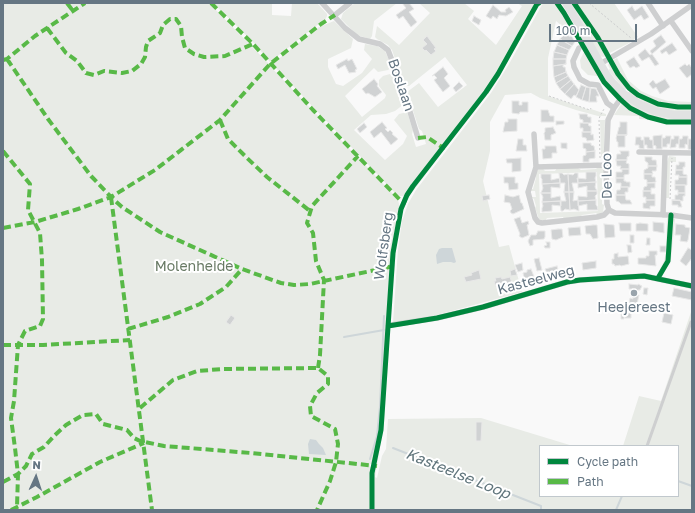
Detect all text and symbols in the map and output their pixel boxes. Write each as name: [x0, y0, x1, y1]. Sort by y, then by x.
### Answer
scale bar: [551, 16, 639, 42]
text: 100 m: [556, 23, 590, 38]
street label: Boslaan: [384, 57, 418, 113]
street label: De Loo: [598, 153, 616, 199]
street label: Wolfsberg: [371, 211, 397, 281]
park label: Molenheide: [155, 259, 233, 275]
street label: Kasteelweg: [496, 262, 576, 298]
marker: Heejereest: [629, 288, 639, 298]
place label: Heejereest: [597, 300, 671, 316]
water label: Kasteelse Loop: [403, 445, 513, 503]
legend: [539, 445, 679, 497]
text: Cycle path: [577, 454, 638, 469]
north arrow: [16, 457, 56, 497]
text: N: [32, 458, 41, 471]
text: Path: [577, 474, 604, 489]

